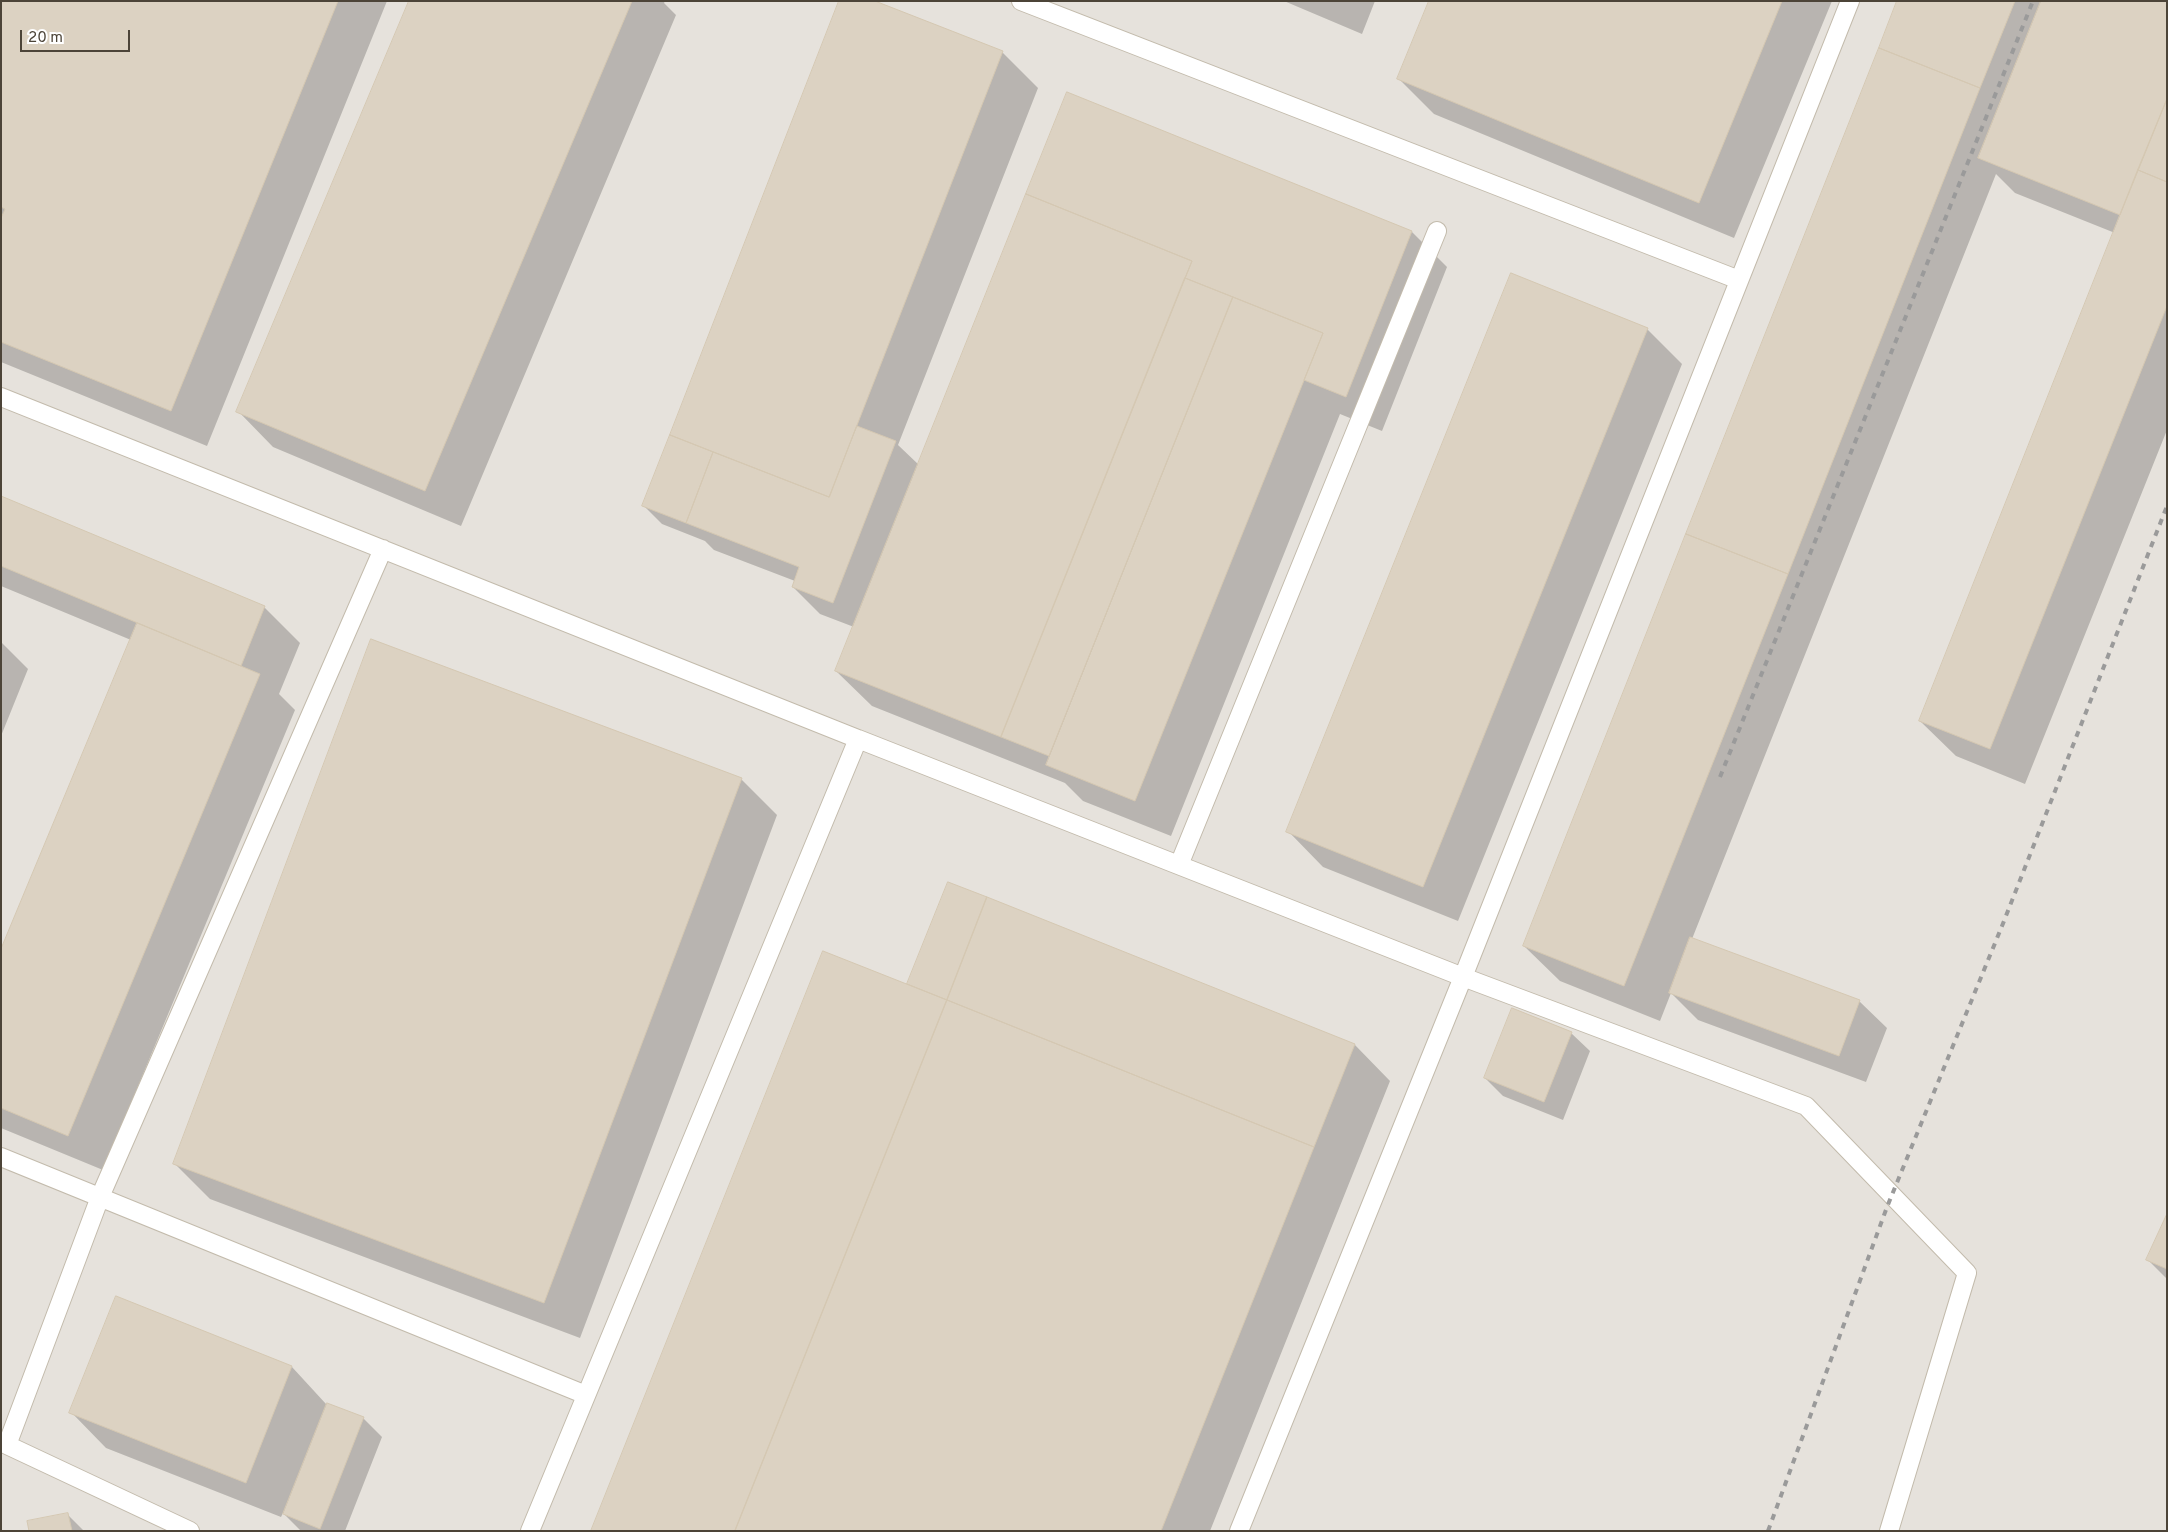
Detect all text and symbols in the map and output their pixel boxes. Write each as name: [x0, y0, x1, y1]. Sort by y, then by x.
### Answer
scale bar: [22, 20, 132, 52]
text: 20 m: [28, 29, 63, 48]

